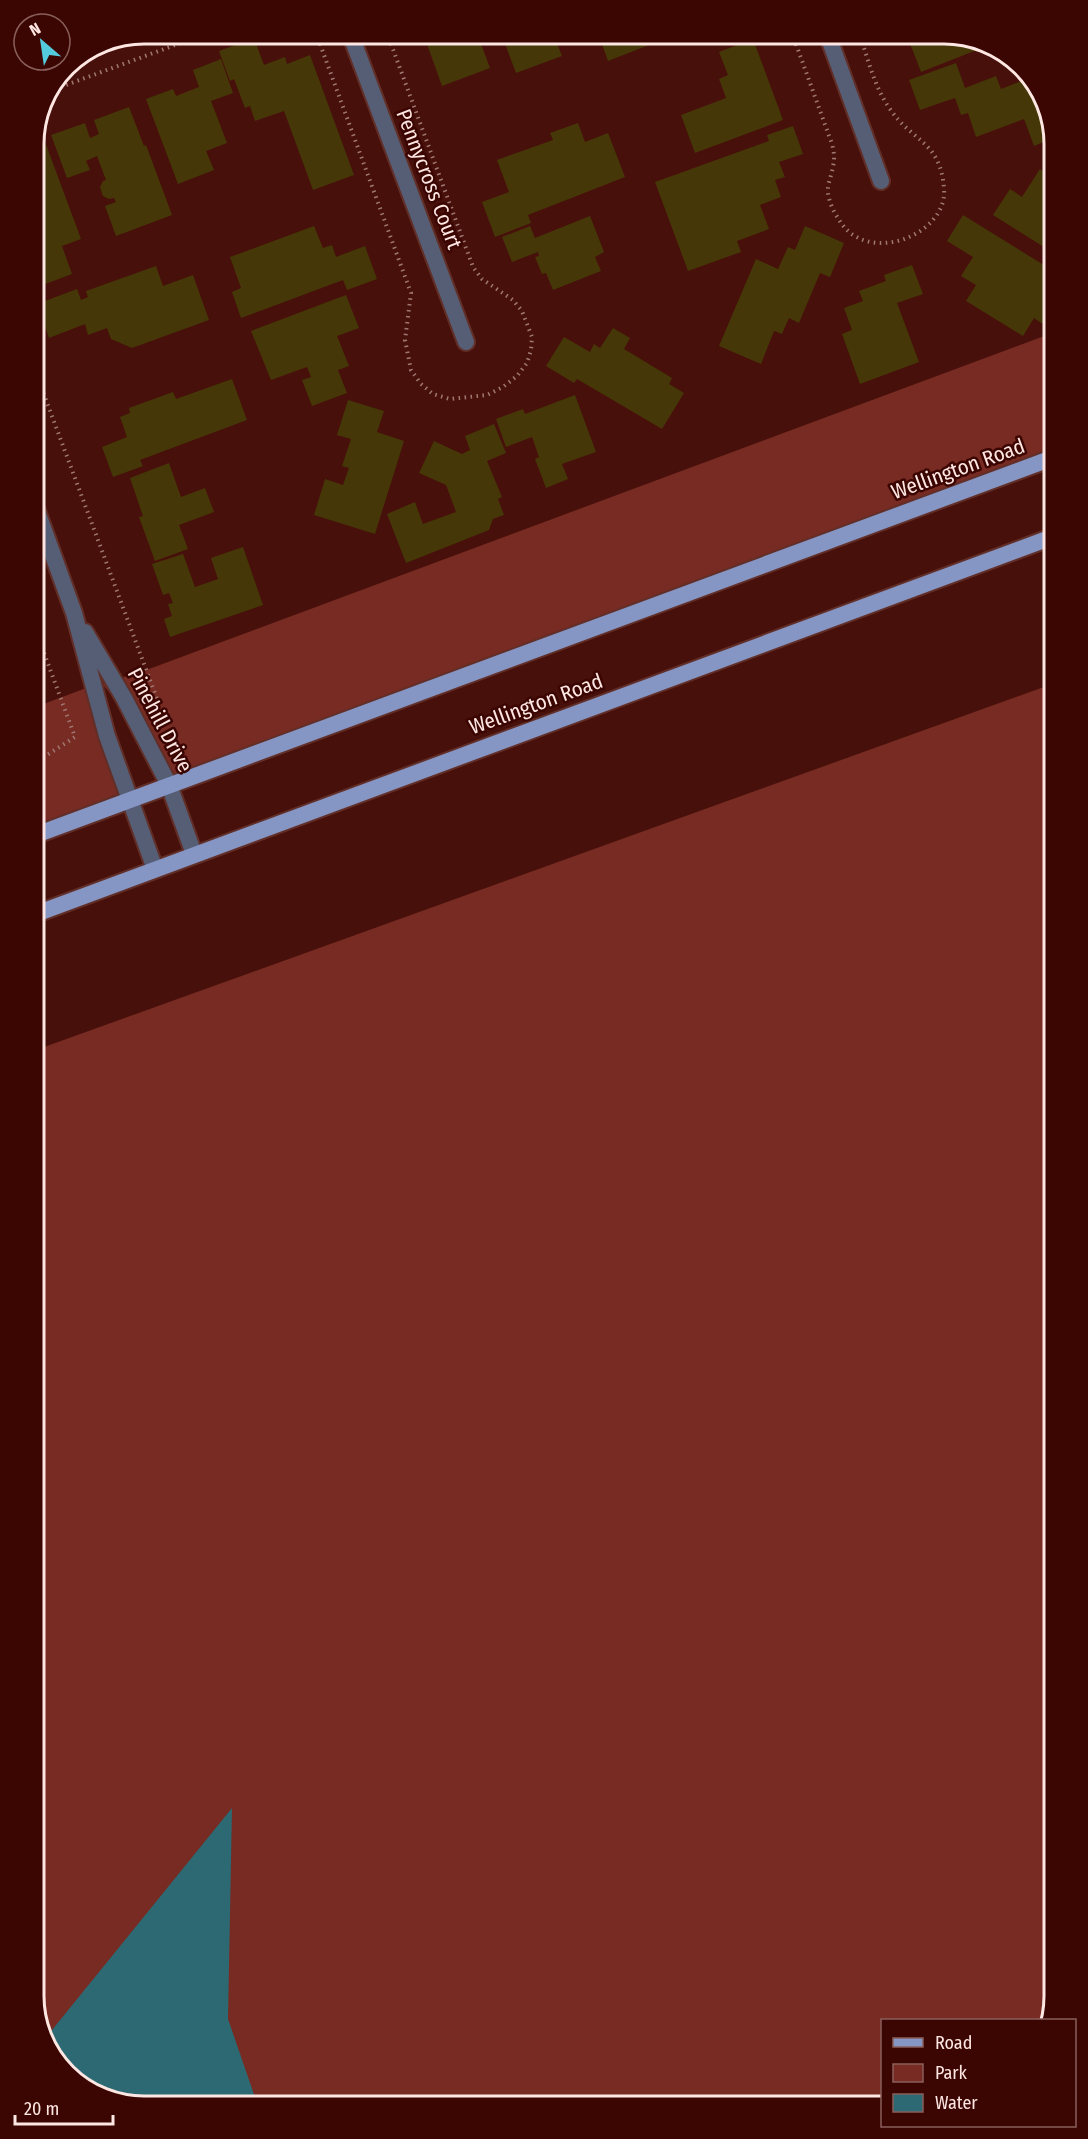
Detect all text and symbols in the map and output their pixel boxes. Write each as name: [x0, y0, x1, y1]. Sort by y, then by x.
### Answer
north arrow: [12, 12, 72, 72]
text: N: [26, 19, 44, 40]
street label: Pennycross Court: [390, 105, 468, 253]
street label: Wellington Road: [888, 433, 1028, 505]
street label: Pinehill Drive: [122, 663, 198, 777]
street label: Wellington Road: [466, 668, 606, 740]
legend: [881, 2019, 1076, 2127]
text: Road: [935, 2032, 972, 2054]
text: Park: [935, 2062, 968, 2084]
scale bar: [15, 2088, 112, 2126]
text: Water: [935, 2092, 978, 2114]
text: 20 m: [24, 2098, 59, 2120]

